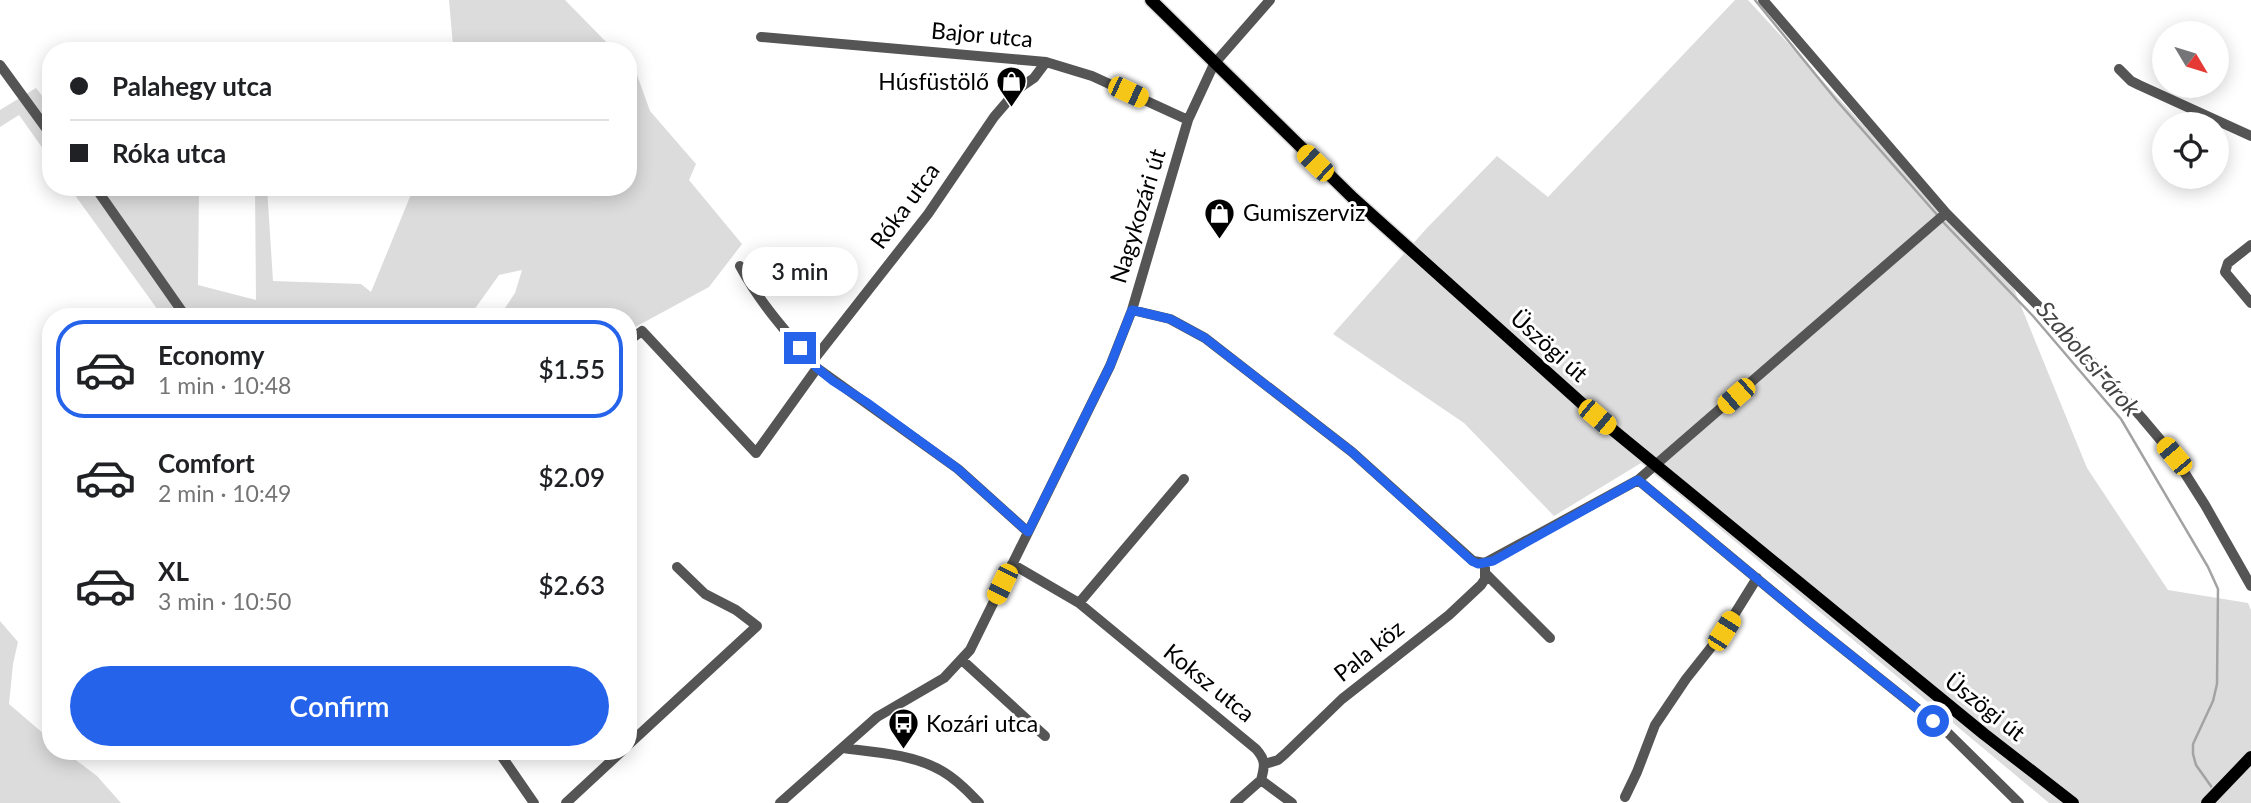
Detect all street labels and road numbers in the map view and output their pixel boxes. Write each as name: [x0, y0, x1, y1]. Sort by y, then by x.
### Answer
street label: Bajor utca: [930, 16, 1034, 52]
street label: Nagykozári út: [1103, 144, 1171, 286]
street label: Róka utca: [864, 157, 945, 254]
street label: Üszögi út: [1505, 303, 1594, 388]
street label: Pala köz: [1328, 614, 1409, 687]
street label: Koksz utca: [1159, 637, 1261, 727]
street label: Üszögi út: [1940, 666, 2032, 747]

